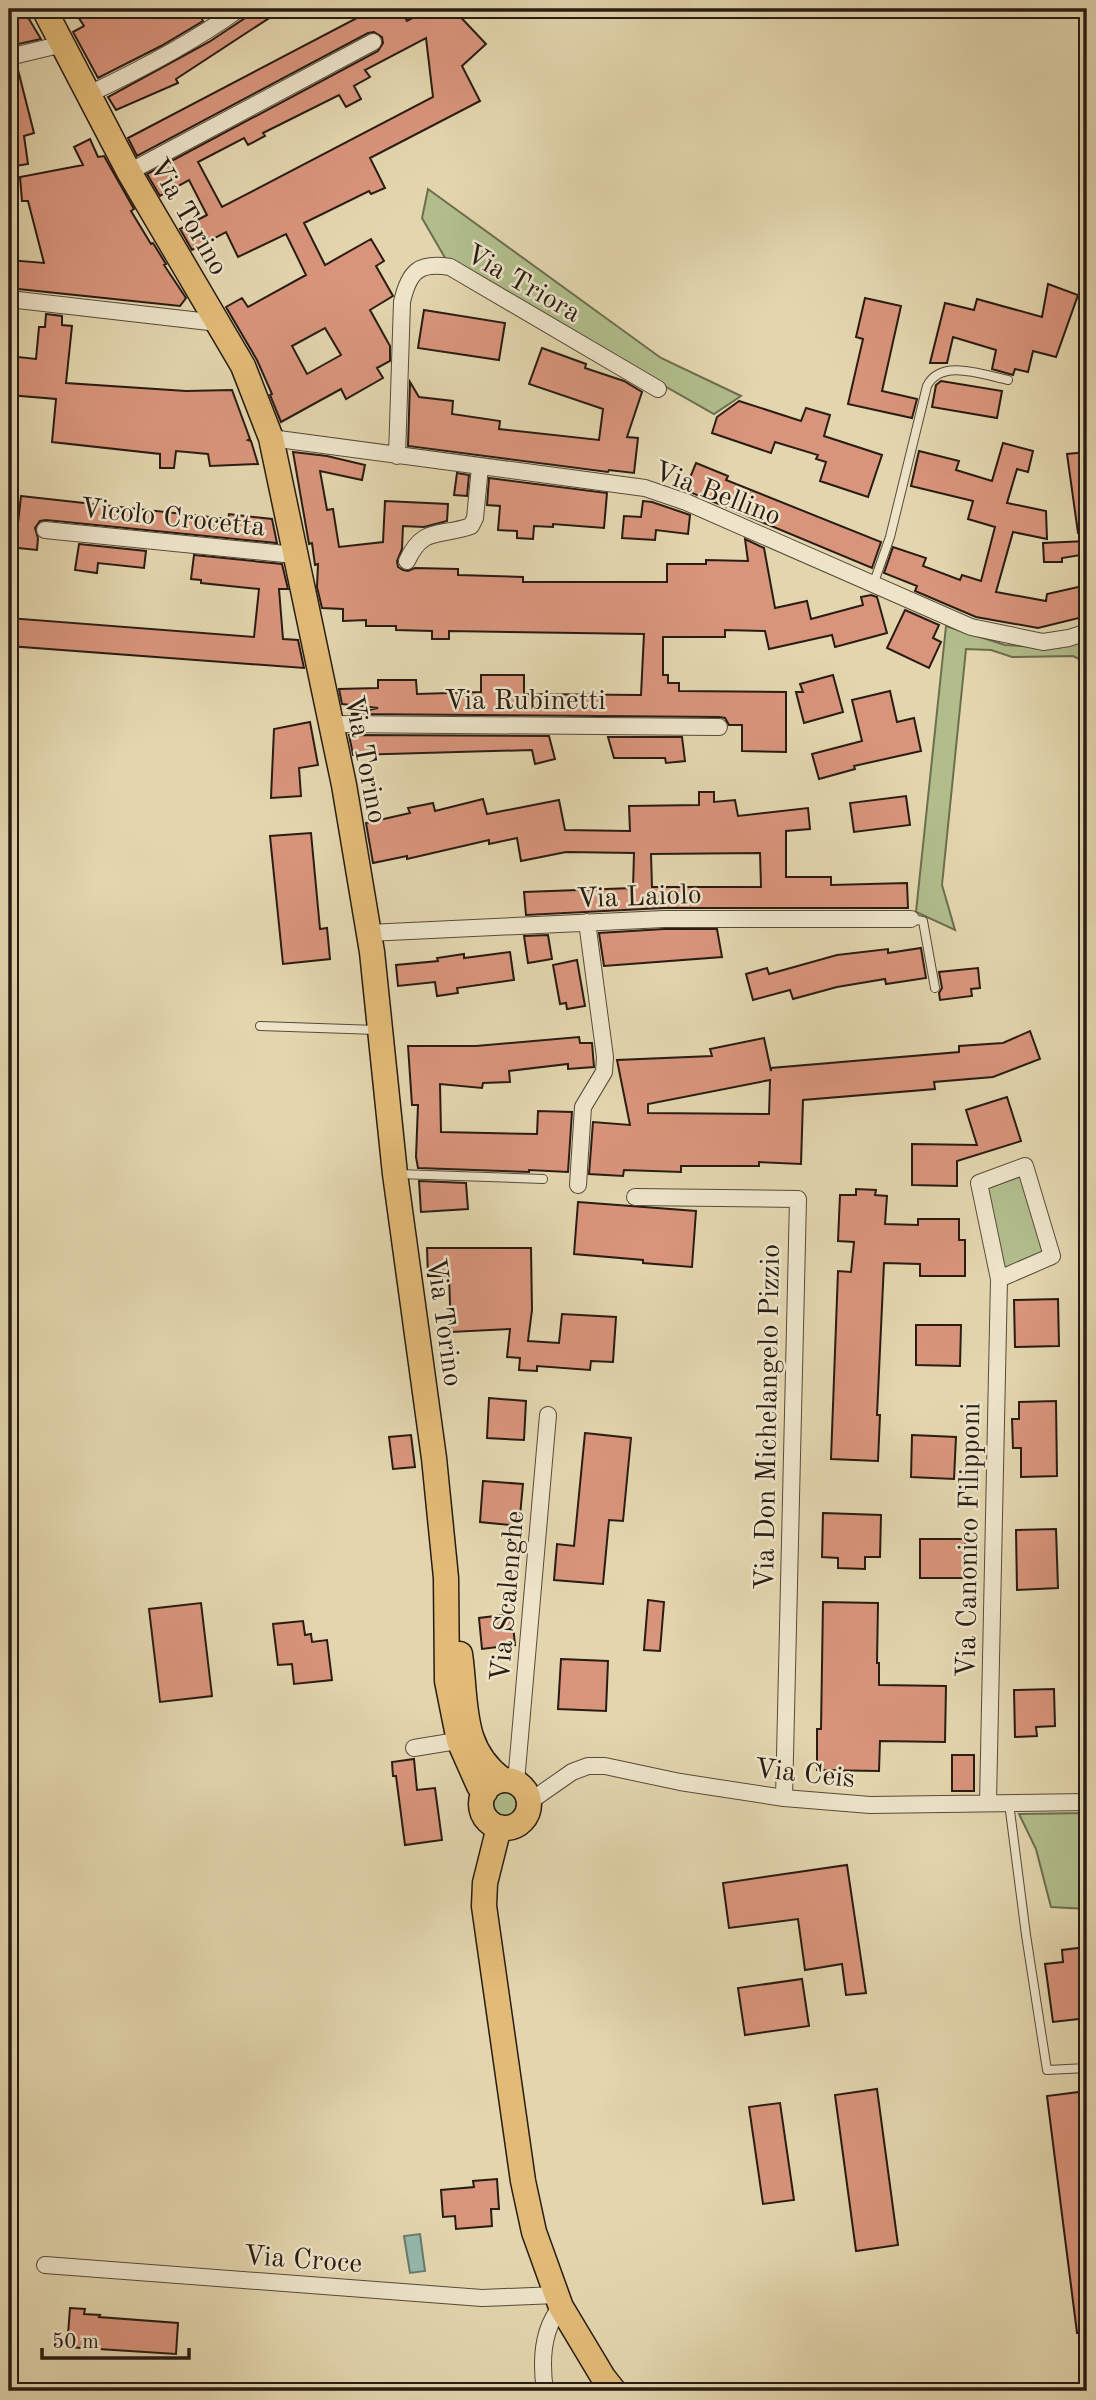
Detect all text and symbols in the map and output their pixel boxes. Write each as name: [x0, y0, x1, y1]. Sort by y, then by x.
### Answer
street label: Via Torino: [143, 154, 232, 281]
street label: Via Triora: [460, 241, 585, 329]
street label: Via Bellino: [650, 458, 784, 532]
street label: Vicolo Crocetta: [79, 495, 267, 543]
street label: Via Rubinetti: [444, 688, 606, 716]
street label: Via Torino: [338, 693, 390, 826]
street label: Via Laiolo: [576, 882, 702, 914]
street label: Via Don Michelangelo Pizzio: [752, 1244, 786, 1590]
street label: Via Torino: [420, 1256, 466, 1389]
street label: Via Canonico Filipponi: [954, 1402, 986, 1678]
street label: Via Scalenghe: [488, 1509, 530, 1683]
street label: Via Ceis: [753, 1756, 856, 1794]
street label: Via Croce: [243, 2243, 363, 2279]
scale bar: [42, 2316, 189, 2360]
text: 50 m: [52, 2332, 99, 2353]

